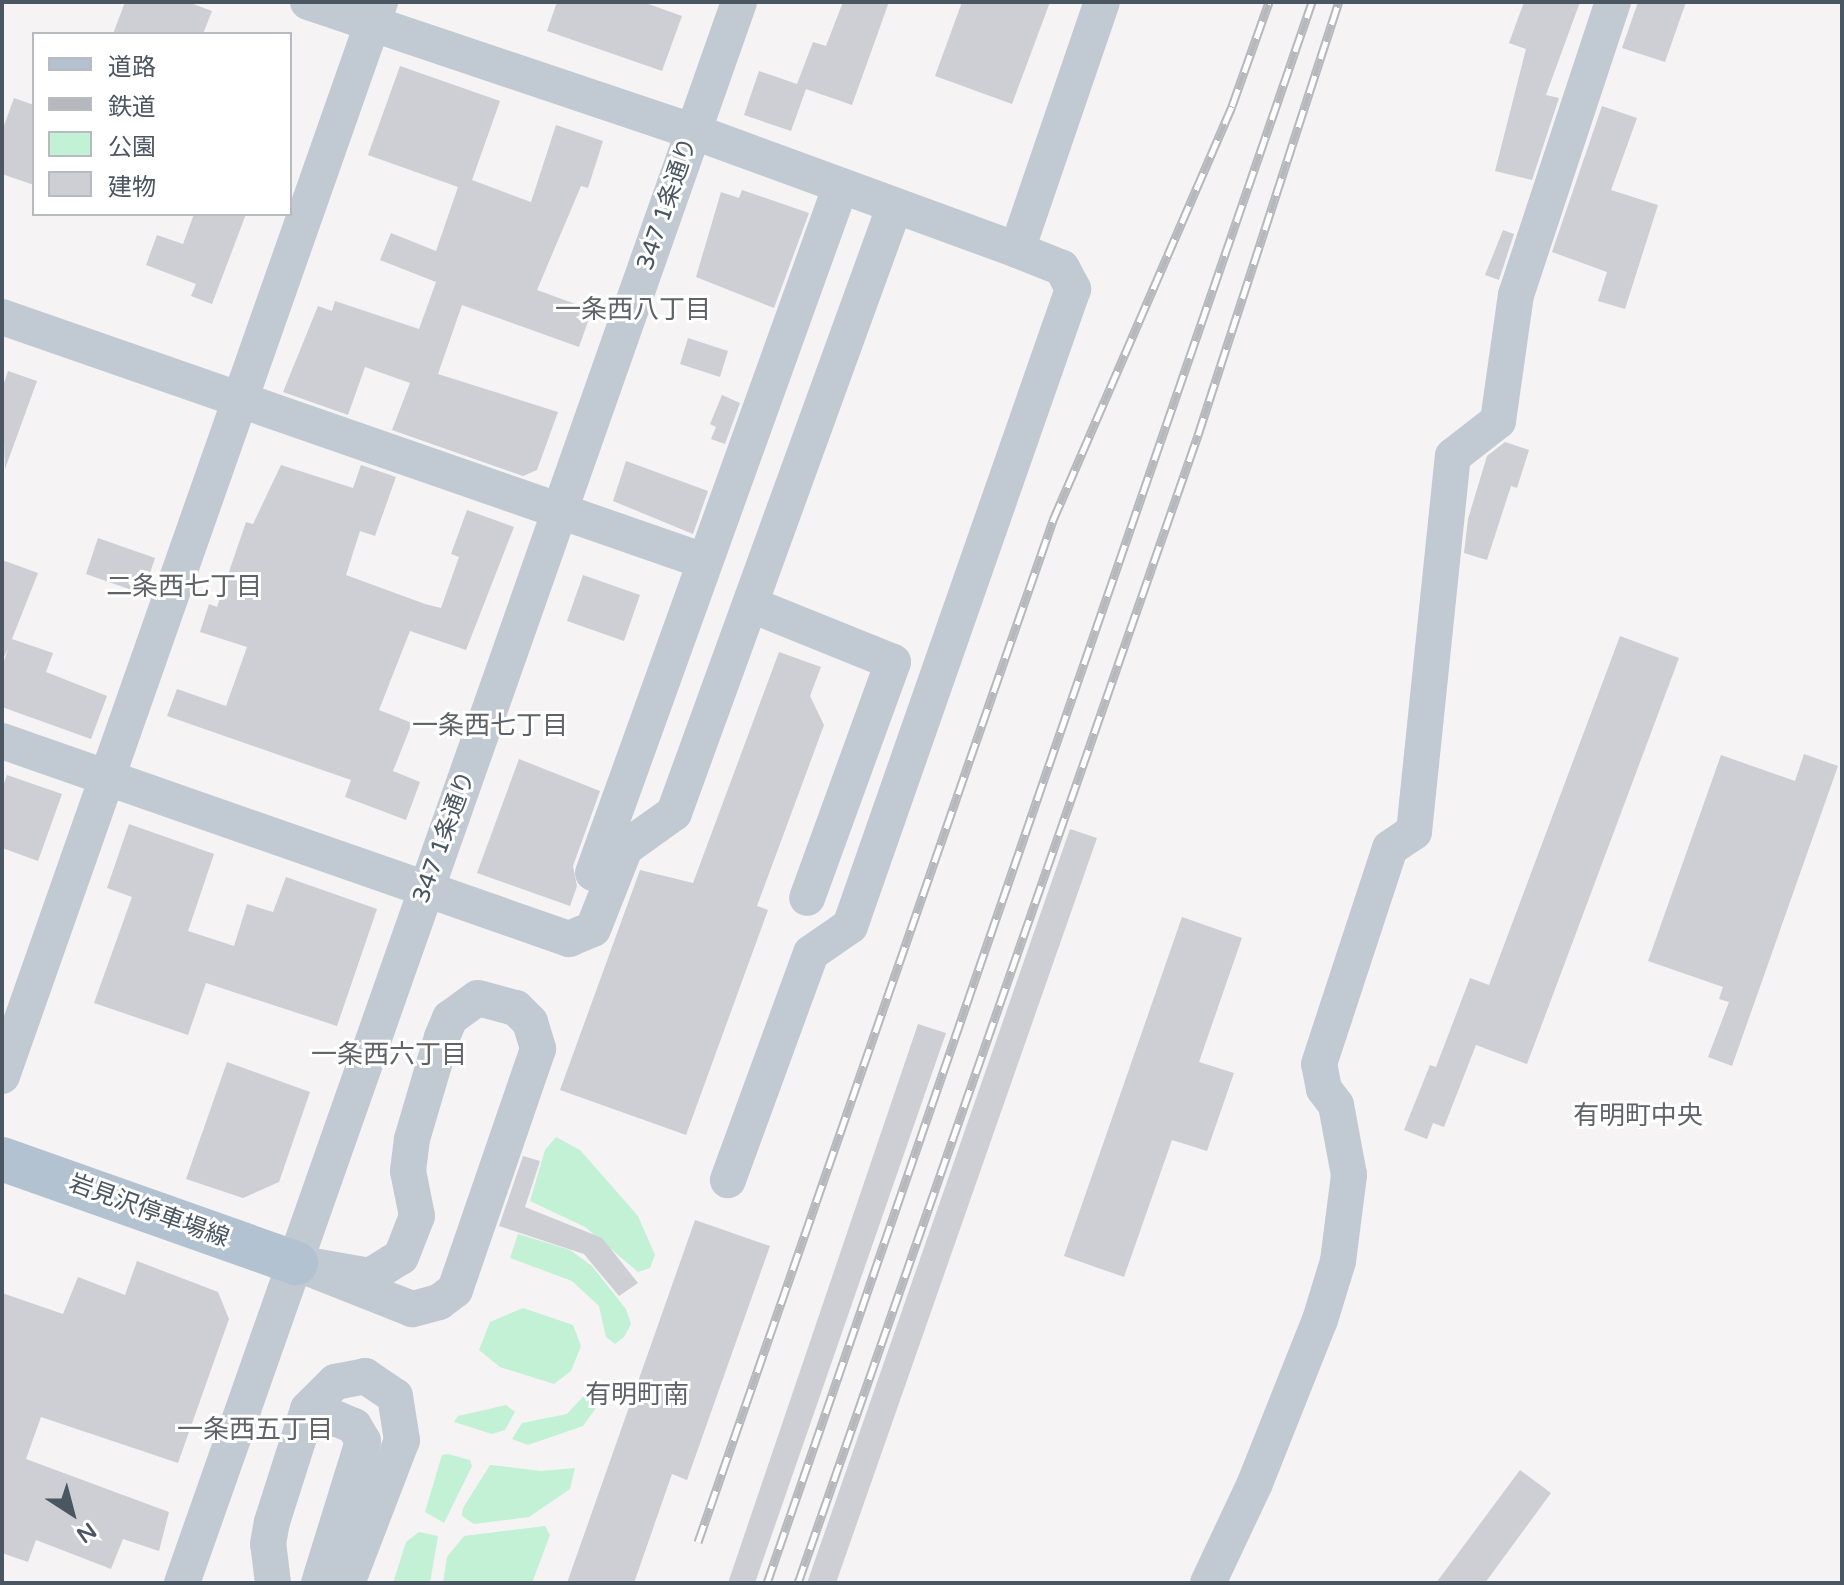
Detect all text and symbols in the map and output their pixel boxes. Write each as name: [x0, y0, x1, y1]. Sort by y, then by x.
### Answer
legend: [32, 32, 292, 216]
text: 道路: [108, 53, 156, 82]
text: 鉄道: [108, 93, 156, 122]
text: 公園: [108, 133, 156, 162]
street label: 347 1条通り: [631, 134, 703, 274]
text: 建物: [108, 173, 156, 202]
district label: 一条西八丁目: [555, 294, 711, 326]
district label: 二条西七丁目: [106, 571, 262, 603]
district label: 一条西七丁目: [412, 710, 568, 742]
street label: 347 1条通り: [407, 767, 481, 907]
district label: 一条西六丁目: [311, 1039, 467, 1071]
district label: 有明町中央: [1573, 1100, 1703, 1132]
street label: 岩見沢停車場線: [65, 1169, 233, 1253]
district label: 有明町南: [585, 1379, 689, 1411]
district label: 一条西五丁目: [177, 1414, 333, 1446]
north arrow: [32, 1473, 112, 1553]
text: N: [71, 1517, 101, 1548]

